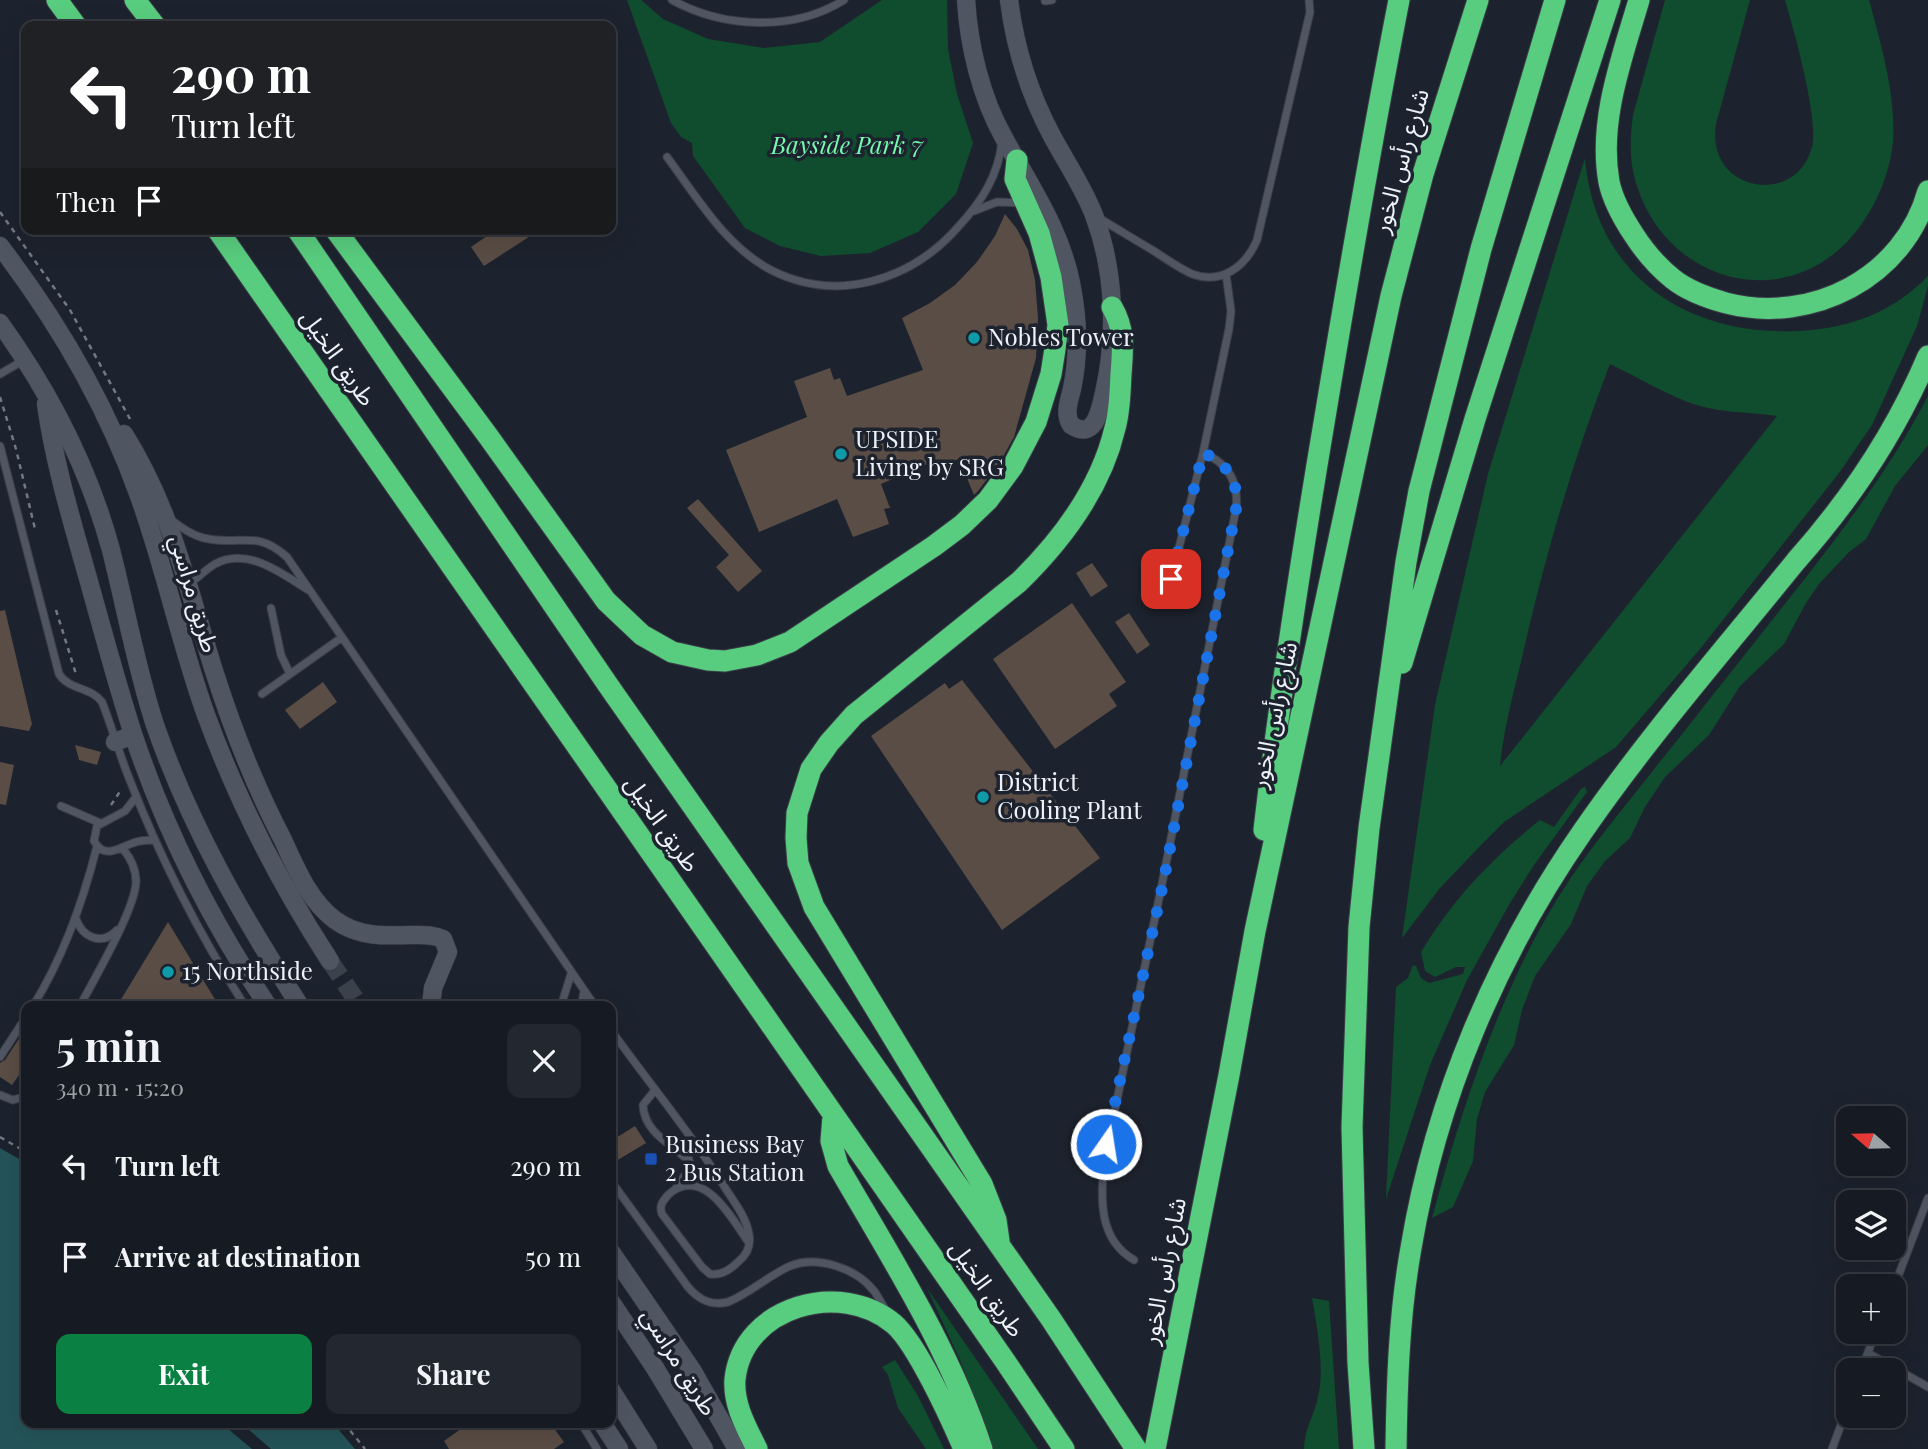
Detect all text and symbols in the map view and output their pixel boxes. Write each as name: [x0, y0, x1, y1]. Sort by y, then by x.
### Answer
text: 290 m: [171, 40, 311, 105]
icon: left: [56, 49, 147, 140]
street label: شارع رأس الخور: [1363, 84, 1438, 238]
text: Turn left: [171, 103, 295, 146]
park label: Bayside Park 7: [770, 128, 924, 160]
icon: arrive: [130, 182, 168, 220]
text: Then: [56, 184, 116, 219]
street label: طريق الخيل: [294, 302, 385, 412]
place label: Nobles Tower: [988, 320, 1134, 352]
marker: Nobles Tower: [966, 330, 982, 346]
place label: UPSIDE Living by SRG: [855, 422, 1004, 482]
marker: UPSIDE Living by SRG: [833, 446, 849, 462]
street label: طريق مراسي: [159, 531, 228, 657]
pin: [1141, 549, 1201, 609]
icon: arrive: [1152, 560, 1190, 598]
street label: شارع رأس الخور: [1241, 638, 1306, 792]
place label: District Cooling Plant: [997, 765, 1142, 825]
street label: طريق الخيل: [618, 768, 709, 878]
marker: District Cooling Plant: [975, 789, 991, 805]
place label: 15 Northside: [182, 954, 313, 986]
marker: 15 Northside: [160, 964, 176, 980]
text: 5 min: [56, 1017, 161, 1073]
button: close: [507, 1024, 581, 1098]
text: 340 m · 15:20: [56, 1071, 184, 1102]
north arrow: [1836, 1106, 1906, 1176]
map controls: [1836, 1106, 1906, 1428]
position arrow: [1069, 1107, 1143, 1181]
place label: Business Bay 2 Bus Station: [665, 1127, 805, 1187]
icon: left: [56, 1147, 94, 1185]
text: Turn left: [115, 1148, 220, 1183]
text: 290 m: [510, 1148, 581, 1183]
marker: Business Bay 2 Bus Station: [643, 1151, 659, 1167]
button: layers: [1836, 1190, 1906, 1260]
street label: شارع رأس الخور: [1132, 1194, 1195, 1348]
street label: طريق الخيل: [943, 1233, 1034, 1343]
icon: arrive: [56, 1238, 94, 1276]
text: Arrive at destination: [115, 1239, 361, 1274]
text: 50 m: [525, 1239, 581, 1274]
button: +: [1836, 1274, 1906, 1344]
street label: طريق مراسي: [631, 1301, 726, 1423]
button: Exit: [56, 1334, 312, 1414]
button: Share: [326, 1334, 581, 1414]
button: −: [1836, 1358, 1906, 1428]

